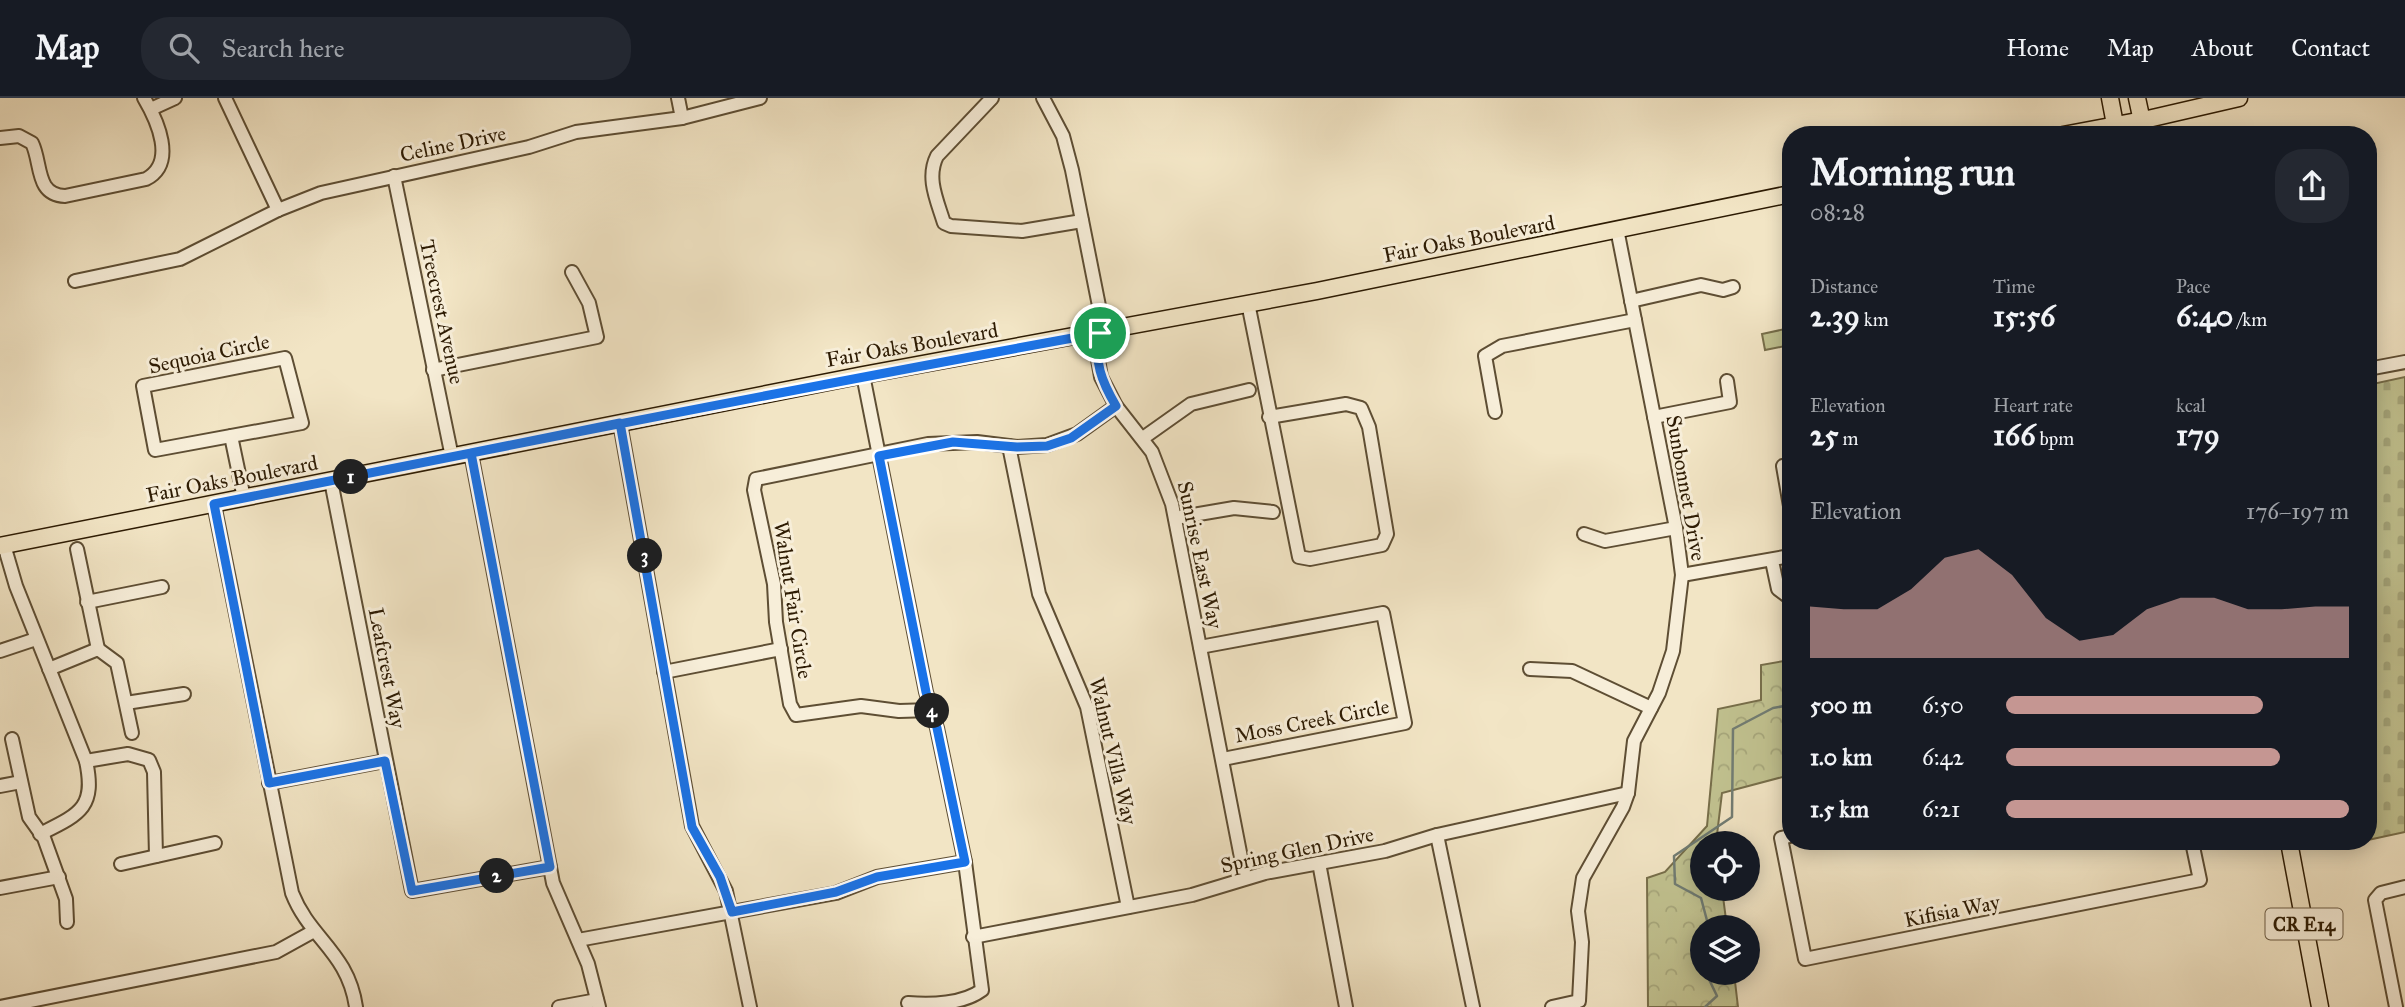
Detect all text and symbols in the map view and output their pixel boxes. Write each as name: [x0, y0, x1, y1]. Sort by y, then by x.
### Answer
search box: [141, 17, 631, 80]
text: Map: [35, 28, 99, 68]
icon: search: [165, 29, 203, 67]
text: Search here: [221, 32, 345, 64]
text: Home: [2006, 33, 2069, 63]
text: Map: [2107, 33, 2154, 63]
text: About: [2192, 33, 2253, 63]
text: Contact: [2291, 33, 2370, 63]
street label: Celine Drive: [398, 120, 509, 168]
text: Morning run: [1810, 149, 2015, 195]
button: share: [2275, 149, 2349, 223]
text: 08:28: [1810, 198, 1865, 226]
street label: Fair Oaks Boulevard: [1381, 210, 1558, 268]
street label: Treecrest Avenue: [414, 237, 470, 387]
text: Distance: [1810, 275, 1878, 298]
text: Time: [1993, 275, 2035, 298]
text: Pace: [2176, 275, 2210, 298]
text: 2.39: [1810, 298, 1860, 334]
text: 15:56: [1993, 298, 2055, 334]
text: 6:40: [2176, 298, 2233, 334]
pin: [1070, 303, 1130, 363]
text: km: [1860, 308, 1889, 331]
text: /km: [2233, 308, 2267, 331]
icon: arrive: [1081, 314, 1119, 352]
street label: Fair Oaks Boulevard: [824, 317, 1001, 373]
street label: Sequoia Circle: [146, 328, 272, 380]
text: Elevation: [1810, 394, 1885, 417]
text: Heart rate: [1993, 394, 2073, 417]
text: kcal: [2176, 394, 2206, 417]
street label: Sunbonnet Drive: [1660, 413, 1712, 563]
text: 25: [1810, 417, 1839, 453]
text: 166: [1993, 417, 2036, 453]
text: 179: [2176, 417, 2220, 453]
text: m: [1839, 427, 1859, 450]
text: bpm: [2036, 427, 2074, 450]
street label: Fair Oaks Boulevard: [144, 450, 321, 508]
pin: 1: [334, 460, 368, 494]
text: 1: [347, 465, 354, 488]
street label: Sunrise East Way: [1172, 479, 1229, 632]
text: Elevation: [1810, 497, 1901, 525]
text: 176–197 m: [2246, 497, 2349, 525]
street label: Walnut Fair Circle: [768, 519, 818, 681]
pin: 3: [628, 538, 662, 574]
text: 3: [641, 544, 648, 567]
street label: Leafcrest Way: [363, 605, 412, 732]
street label: Walnut Villa Way: [1083, 675, 1143, 828]
text: 500 m: [1810, 691, 1872, 719]
text: 6:50: [1922, 691, 1964, 719]
street label: Moss Creek Circle: [1233, 693, 1392, 749]
pin: 4: [914, 694, 950, 728]
text: 4: [926, 699, 937, 722]
text: 1.0 km: [1810, 743, 1872, 771]
text: 6:42: [1922, 743, 1964, 771]
text: 1.5 km: [1810, 795, 1869, 823]
text: 6:21: [1922, 795, 1960, 823]
street label: Spring Glen Drive: [1218, 821, 1376, 879]
map controls: [1690, 831, 1760, 985]
button: locate: [1690, 831, 1760, 901]
pin: 2: [480, 858, 514, 894]
text: 2: [492, 864, 501, 887]
street label: Kifisia Way: [1902, 889, 2003, 933]
road number: CR E14: [2266, 908, 2342, 940]
button: layers: [1690, 915, 1760, 985]

